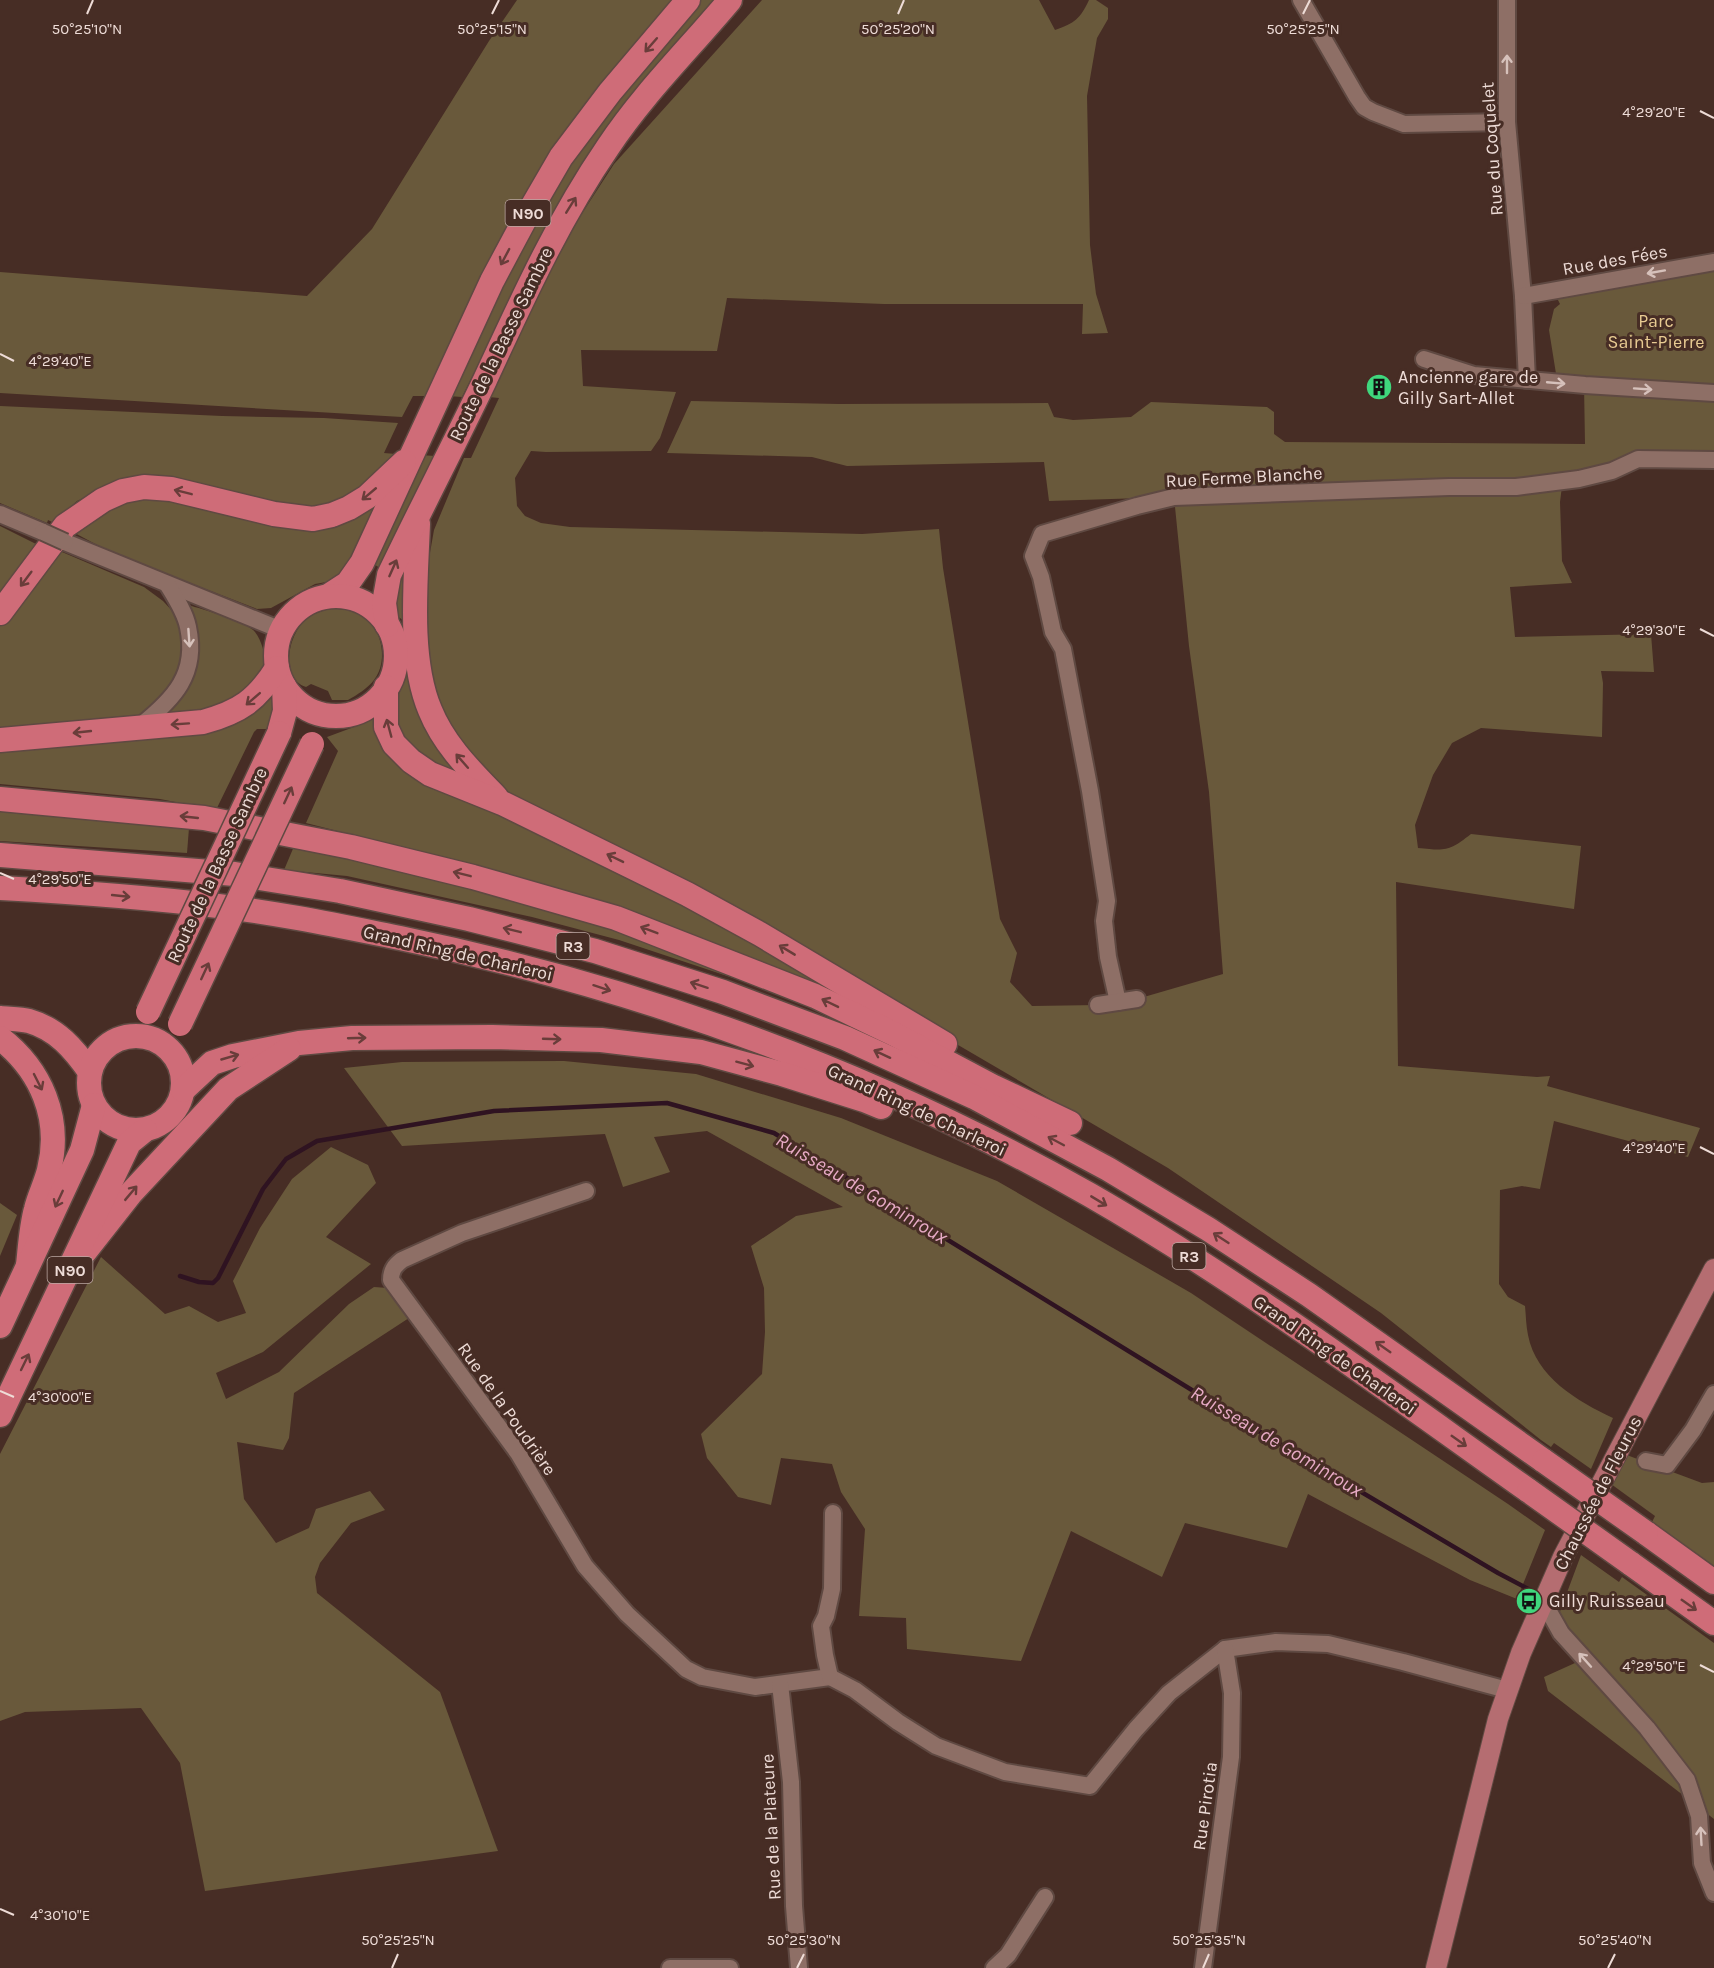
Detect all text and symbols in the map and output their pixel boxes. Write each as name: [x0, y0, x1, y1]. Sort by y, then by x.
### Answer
text: 50°25'10"N: [52, 20, 122, 38]
text: 50°25'15"N: [457, 20, 527, 38]
text: 50°25'20"N: [861, 20, 935, 38]
text: 50°25'25"N: [1266, 20, 1340, 38]
one-way arrow: [644, 37, 657, 53]
one-way arrow: [1501, 54, 1513, 74]
street label: Rue du Coquelet: [1476, 81, 1508, 217]
text: 4°29'20"E: [1622, 103, 1686, 121]
one-way arrow: [566, 197, 578, 214]
road number: N90: [506, 200, 550, 226]
street label: Rue des Fées: [1561, 240, 1669, 280]
street label: Route de la Basse Sambre: [444, 243, 558, 445]
one-way arrow: [499, 247, 510, 265]
one-way arrow: [1647, 267, 1667, 278]
park label: Parc Saint-Pierre: [1608, 310, 1704, 353]
text: 4°29'40"E: [28, 352, 92, 370]
place label: Ancienne gare de Gilly Sart-Allet: [1398, 366, 1538, 409]
building icon: Ancienne gare de Gilly Sart-Allet: [1364, 372, 1394, 402]
one-way arrow: [1545, 378, 1565, 389]
one-way arrow: [1632, 384, 1652, 395]
street label: Rue Ferme Blanche: [1165, 462, 1323, 492]
one-way arrow: [174, 485, 193, 497]
one-way arrow: [362, 487, 377, 501]
one-way arrow: [387, 560, 399, 578]
one-way arrow: [19, 571, 32, 587]
text: 4°29'30"E: [1622, 621, 1686, 639]
one-way arrow: [184, 627, 195, 647]
one-way arrow: [245, 692, 261, 705]
one-way arrow: [382, 718, 393, 737]
one-way arrow: [170, 719, 190, 730]
one-way arrow: [73, 727, 93, 738]
one-way arrow: [455, 754, 469, 769]
street label: Route de la Basse Sambre: [162, 764, 272, 966]
one-way arrow: [282, 786, 294, 804]
one-way arrow: [180, 811, 200, 822]
one-way arrow: [606, 852, 624, 864]
one-way arrow: [453, 868, 472, 880]
text: 4°29'50"E: [28, 870, 92, 888]
one-way arrow: [111, 891, 131, 902]
street label: Grand Ring de Charleroi: [361, 920, 555, 986]
one-way arrow: [503, 924, 522, 936]
one-way arrow: [640, 924, 659, 935]
road number: R3: [556, 933, 590, 959]
one-way arrow: [779, 944, 796, 956]
one-way arrow: [199, 963, 211, 981]
one-way arrow: [690, 979, 709, 990]
one-way arrow: [592, 983, 611, 994]
one-way arrow: [821, 996, 839, 1008]
one-way arrow: [346, 1032, 366, 1043]
one-way arrow: [541, 1033, 561, 1044]
one-way arrow: [873, 1048, 891, 1060]
one-way arrow: [220, 1051, 239, 1063]
one-way arrow: [735, 1059, 754, 1070]
street label: Grand Ring de Charleroi: [824, 1059, 1010, 1161]
one-way arrow: [32, 1073, 44, 1090]
water label: Ruisseau de Gominroux: [772, 1128, 952, 1249]
one-way arrow: [1048, 1135, 1065, 1147]
text: 4°29'40"E: [1622, 1139, 1686, 1157]
one-way arrow: [124, 1186, 138, 1201]
one-way arrow: [53, 1189, 65, 1207]
one-way arrow: [1090, 1195, 1107, 1207]
one-way arrow: [1213, 1231, 1230, 1244]
road number: R3: [1172, 1243, 1206, 1269]
road number: N90: [48, 1257, 92, 1283]
street label: Grand Ring de Charleroi: [1249, 1290, 1421, 1420]
street label: Rue de la Poudrière: [453, 1338, 561, 1480]
one-way arrow: [1375, 1341, 1391, 1353]
one-way arrow: [20, 1354, 32, 1372]
water label: Ruisseau de Gominroux: [1187, 1381, 1367, 1502]
text: 4°30'00"E: [28, 1388, 92, 1406]
street label: Chaussée de Fleurus: [1550, 1412, 1646, 1574]
one-way arrow: [1450, 1435, 1466, 1447]
bus stop icon: Gilly Ruisseau: [1514, 1586, 1544, 1616]
place label: Gilly Ruisseau: [1549, 1590, 1665, 1612]
one-way arrow: [1680, 1599, 1697, 1611]
one-way arrow: [1578, 1653, 1592, 1668]
text: 4°29'50"E: [1622, 1657, 1686, 1675]
street label: Rue de la Plateure: [756, 1753, 786, 1901]
street label: Rue Pirotia: [1188, 1760, 1222, 1852]
one-way arrow: [1695, 1827, 1706, 1847]
text: 4°30'10"E: [30, 1906, 90, 1924]
text: 50°25'25"N: [361, 1931, 435, 1949]
text: 50°25'30"N: [767, 1931, 841, 1949]
text: 50°25'35"N: [1172, 1931, 1246, 1949]
text: 50°25'40"N: [1578, 1931, 1652, 1949]

